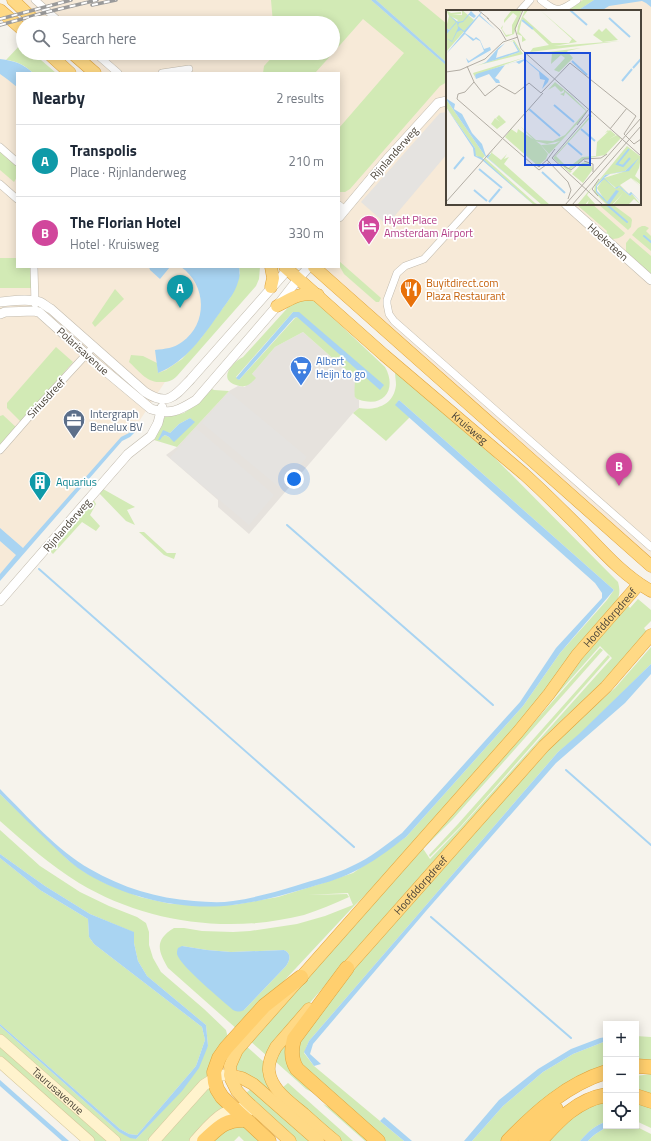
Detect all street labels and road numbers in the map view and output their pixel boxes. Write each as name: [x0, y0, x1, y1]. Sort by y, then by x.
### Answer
street label: Rijnlanderweg: [366, 123, 422, 183]
street label: Hoeksteen: [584, 219, 632, 265]
street label: Polarisavenue: [53, 323, 113, 379]
street label: Siriusdreef: [23, 374, 69, 422]
street label: Kruisweg: [448, 408, 492, 448]
street label: Rijnlanderweg: [39, 495, 95, 555]
street label: Hoofddorpdreef: [579, 584, 640, 651]
street label: Hoofddorpdreef: [390, 852, 451, 918]
street label: Taurusavenue: [28, 1064, 88, 1118]

